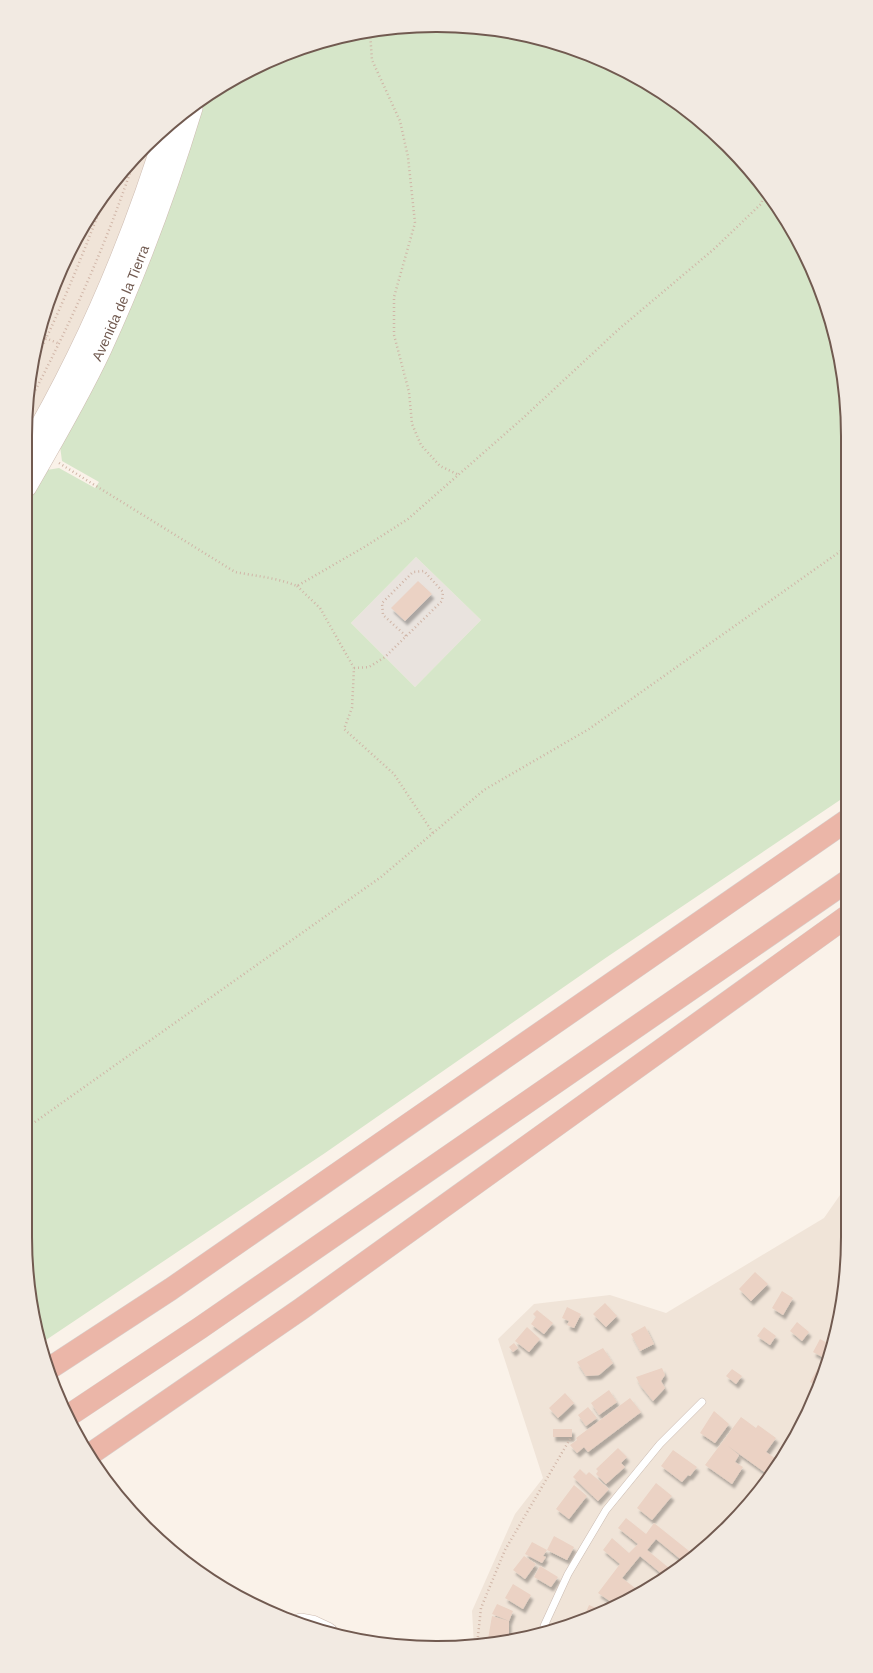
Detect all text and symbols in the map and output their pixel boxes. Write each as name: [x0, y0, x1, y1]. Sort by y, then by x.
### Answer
street label: Avenida de la Tierra: [88, 243, 152, 364]

